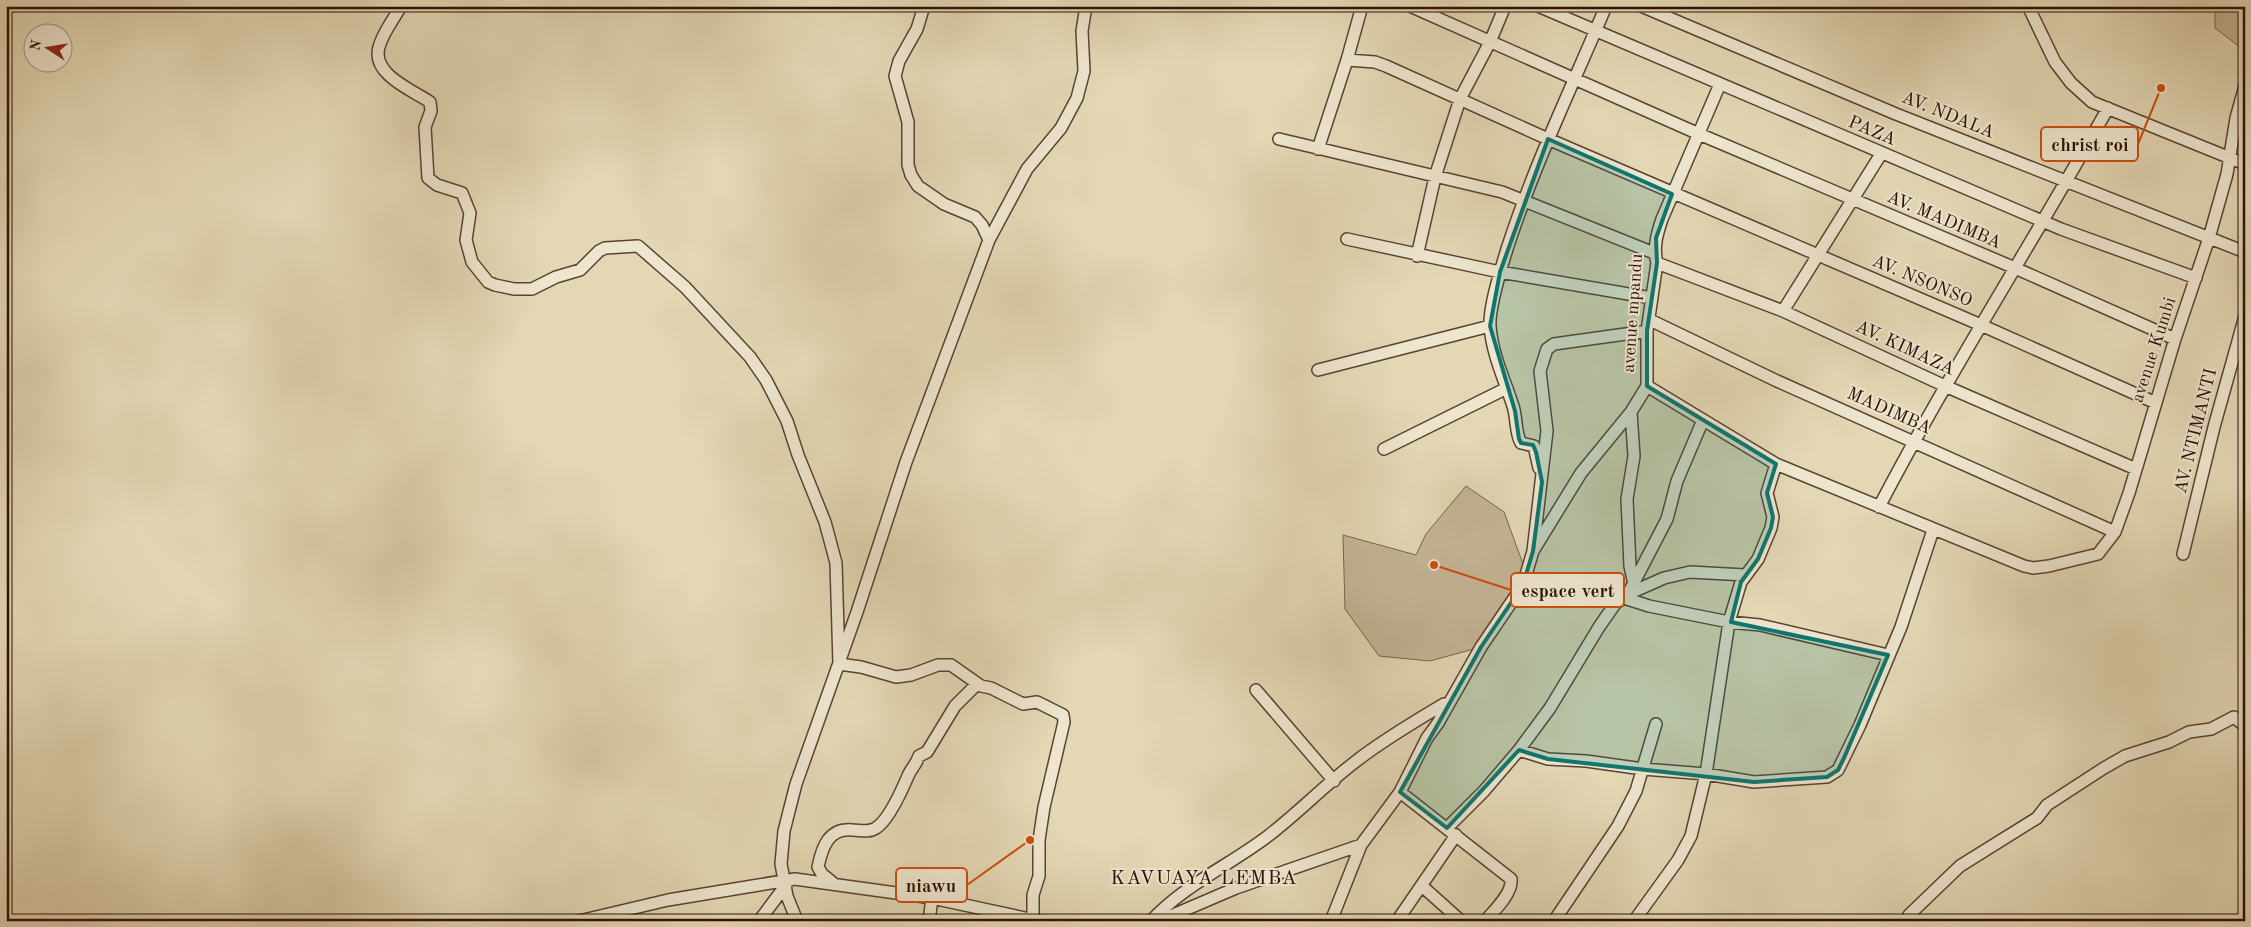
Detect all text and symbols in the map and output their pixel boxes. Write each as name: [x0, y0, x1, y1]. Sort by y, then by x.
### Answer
north arrow: [22, 22, 72, 72]
text: N: [28, 39, 44, 52]
street label: AV. NDALA: [1899, 88, 1997, 142]
street label: PAZA: [1845, 113, 1899, 149]
callout: christ roi: [2041, 127, 2138, 161]
text: christ roi: [2051, 137, 2129, 156]
street label: AV. MADIMBA: [1884, 188, 2004, 252]
street label: AV. NSONSO: [1869, 252, 1975, 310]
street label: avenue mpandu: [1620, 253, 1646, 373]
street label: avenue Kumbi: [2129, 295, 2180, 405]
street label: AV. KIMAZA: [1853, 317, 1958, 379]
street label: AV. NTIMANTI: [2172, 366, 2220, 496]
street label: MADIMBA: [1844, 384, 1934, 438]
callout: espace vert: [1511, 573, 1624, 607]
text: espace vert: [1521, 583, 1615, 602]
callout: niawu: [896, 868, 967, 902]
district label: KAVUAYA LEMBA: [1110, 869, 1298, 889]
text: niawu: [906, 878, 956, 897]

